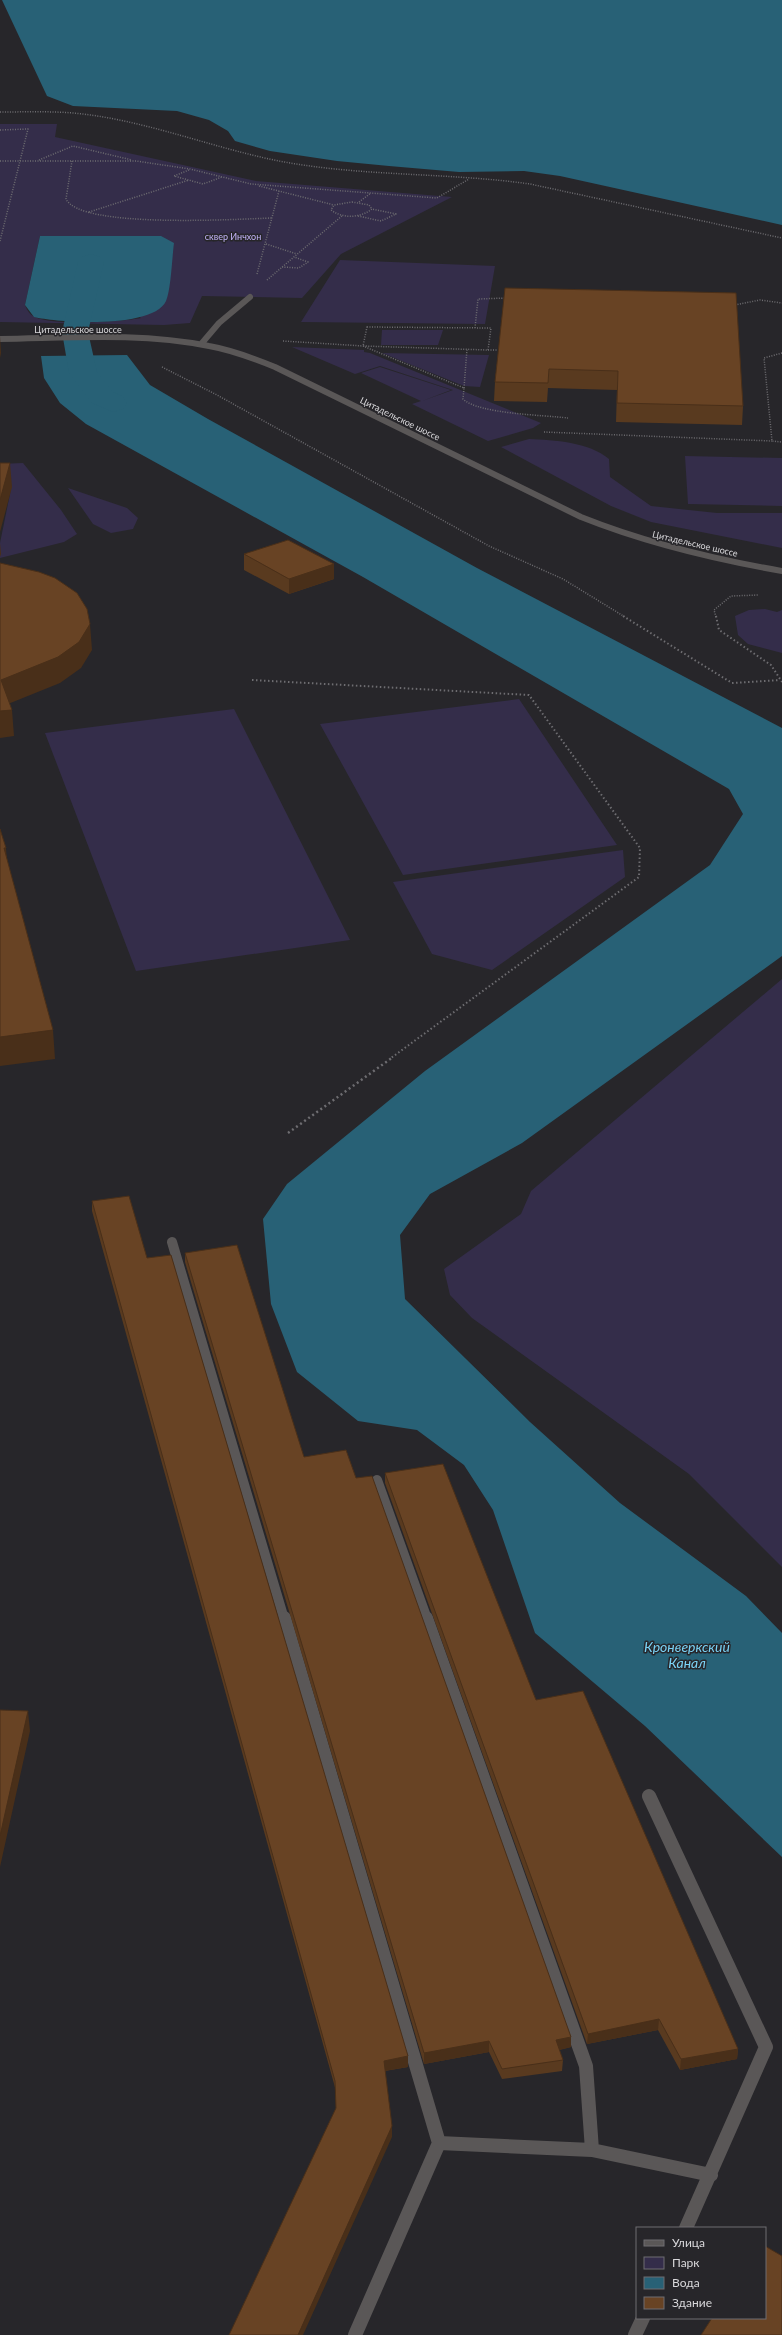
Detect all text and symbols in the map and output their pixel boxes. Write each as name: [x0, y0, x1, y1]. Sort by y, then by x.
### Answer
park label: сквер Инчхон: [205, 231, 261, 242]
street label: Цитадельское шоссе: [34, 324, 122, 335]
street label: Цитадельское шоссе: [358, 394, 442, 443]
street label: Цитадельское шоссе: [651, 528, 739, 559]
water label: Кронверкский Канал: [644, 1638, 730, 1671]
legend: [636, 2227, 766, 2319]
text: Улица: [672, 2235, 705, 2250]
text: Парк: [672, 2255, 700, 2270]
text: Вода: [672, 2275, 700, 2290]
text: Здание: [672, 2295, 712, 2310]

